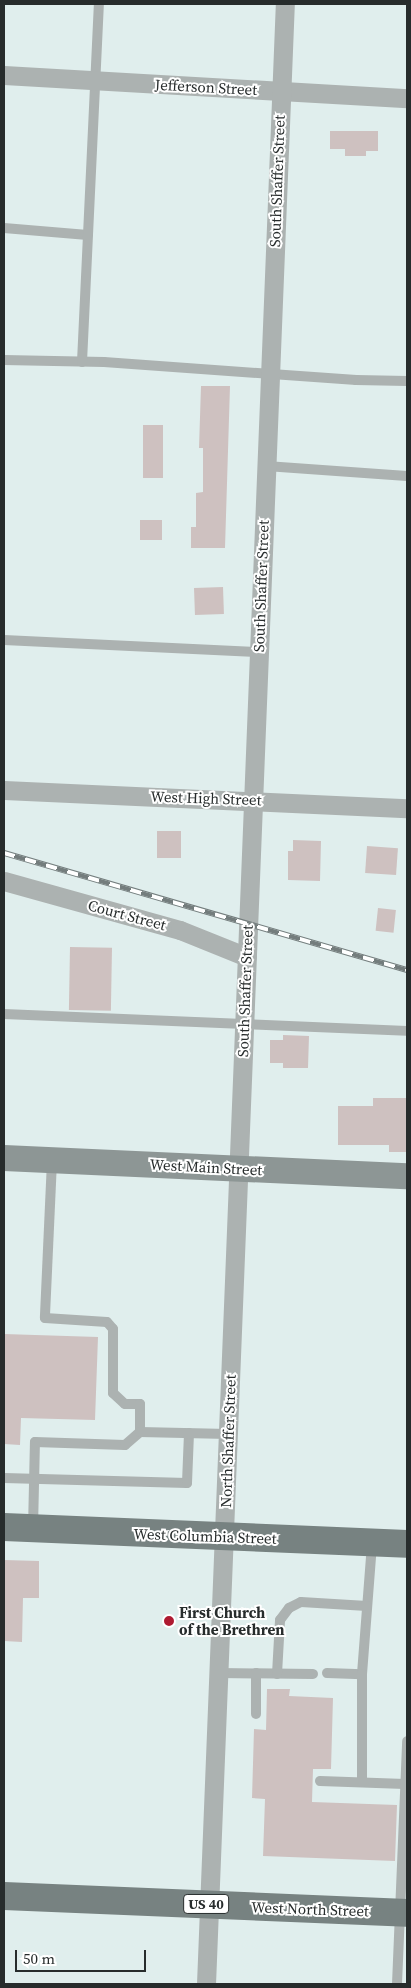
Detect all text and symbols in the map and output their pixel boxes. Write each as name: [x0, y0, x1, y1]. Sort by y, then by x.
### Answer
street label: Jefferson Street: [154, 75, 258, 99]
street label: South Shaffer Street: [266, 115, 288, 247]
street label: South Shaffer Street: [250, 520, 272, 652]
street label: West High Street: [150, 787, 262, 809]
street label: Court Street: [86, 896, 168, 934]
street label: South Shaffer Street: [234, 925, 256, 1057]
street label: West Main Street: [149, 1155, 263, 1179]
street label: North Shaffer Street: [217, 1374, 239, 1508]
street label: West Columbia Street: [133, 1525, 277, 1547]
place label: First Church of the Brethren: [179, 1603, 284, 1638]
marker: First Church of the Brethren: [163, 1615, 175, 1627]
road number: US 40: [182, 1892, 230, 1916]
street label: West North Street: [251, 1898, 369, 1920]
scale bar: [18, 1940, 149, 1972]
text: 50 m: [23, 1948, 55, 1969]

